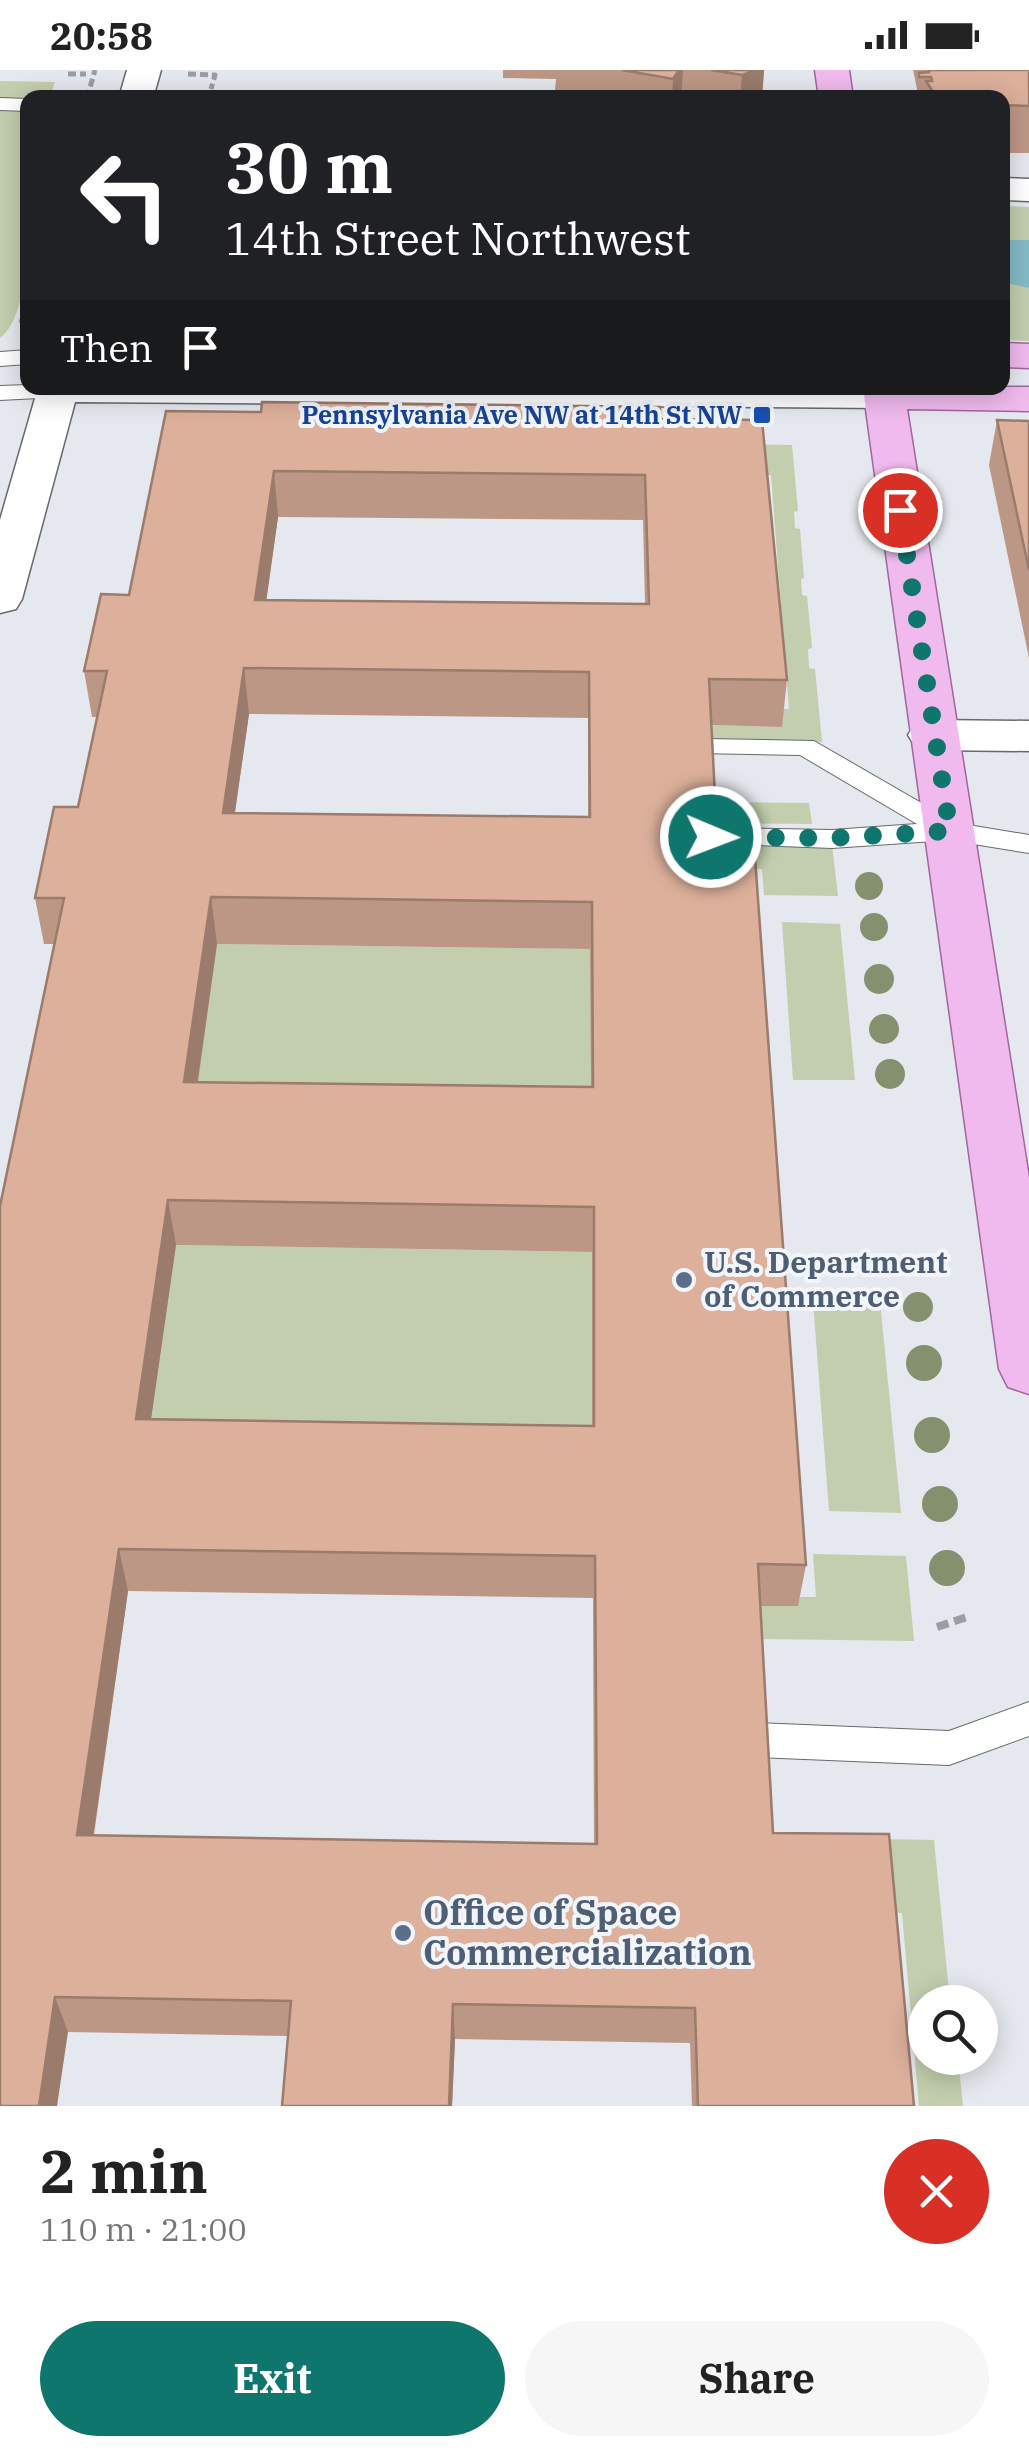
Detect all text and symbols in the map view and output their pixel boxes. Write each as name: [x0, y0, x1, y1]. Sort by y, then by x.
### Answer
text: 20:58: [50, 11, 153, 60]
text: 30 m: [225, 121, 393, 212]
icon: left: [60, 130, 190, 260]
text: 14th Street Northwest: [225, 209, 691, 267]
icon: arrive: [173, 320, 228, 375]
text: Then: [60, 323, 153, 372]
place label: Pennsylvania Ave NW at 14th St NW: [301, 398, 742, 431]
marker: Pennsylvania Ave NW at 14th St NW: [751, 404, 773, 426]
pin: [858, 468, 943, 553]
icon: arrive: [873, 483, 928, 538]
position arrow: [659, 785, 763, 889]
place label: U.S. Department of Commerce: [704, 1242, 947, 1315]
marker: U.S. Department of Commerce: [673, 1269, 695, 1291]
place label: Office of Space Commercialization: [423, 1889, 752, 1975]
marker: Office of Space Commercialization: [392, 1922, 414, 1944]
map controls: [908, 1985, 998, 2075]
button: search: [908, 1985, 998, 2075]
text: 2 min: [40, 2131, 208, 2210]
button: close: [884, 2139, 989, 2244]
text: 110 m · 21:00: [40, 2208, 247, 2250]
button: Exit: [40, 2321, 505, 2436]
button: Share: [525, 2321, 989, 2436]

